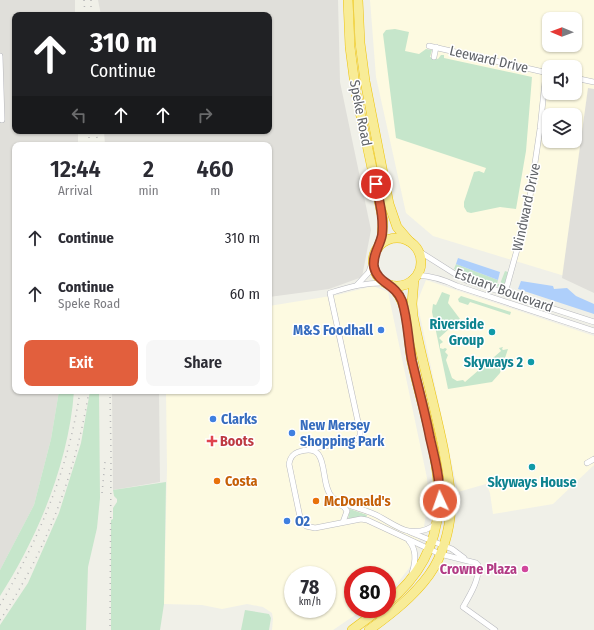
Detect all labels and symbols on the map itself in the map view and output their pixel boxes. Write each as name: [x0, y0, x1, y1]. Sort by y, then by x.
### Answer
north arrow: [542, 12, 582, 52]
street label: Leeward Drive: [448, 42, 530, 77]
street label: Speke Road: [346, 79, 375, 148]
street label: Windward Drive: [509, 161, 544, 253]
pin: [359, 167, 393, 201]
street label: Estuary Boulevard: [452, 265, 555, 316]
place label: Riverside Group: [429, 316, 484, 349]
place label: M&S Foodhall: [293, 322, 373, 339]
marker: M&S Foodhall: [376, 325, 386, 335]
marker: Riverside Group: [487, 327, 497, 337]
place label: Skyways 2: [464, 354, 524, 371]
marker: Skyways 2: [526, 357, 536, 367]
place label: Clarks: [221, 411, 257, 428]
marker: Clarks: [208, 414, 218, 424]
place label: New Mersey Shopping Park: [300, 417, 385, 450]
marker: New Mersey Shopping Park: [287, 428, 297, 438]
place label: Boots: [220, 433, 254, 450]
marker: Boots: [207, 436, 217, 446]
marker: Skyways House: [527, 462, 537, 472]
place label: Costa: [225, 473, 257, 490]
place label: Skyways House: [487, 474, 577, 491]
marker: Costa: [212, 476, 222, 486]
position arrow: [419, 480, 461, 522]
place label: McDonald's: [324, 493, 391, 510]
marker: McDonald's: [311, 496, 321, 506]
place label: O2: [295, 513, 310, 530]
marker: O2: [282, 516, 292, 526]
place label: Crowne Plaza: [440, 561, 517, 578]
marker: Crowne Plaza: [520, 564, 530, 574]
speed limit sign: 80: [344, 566, 396, 618]

